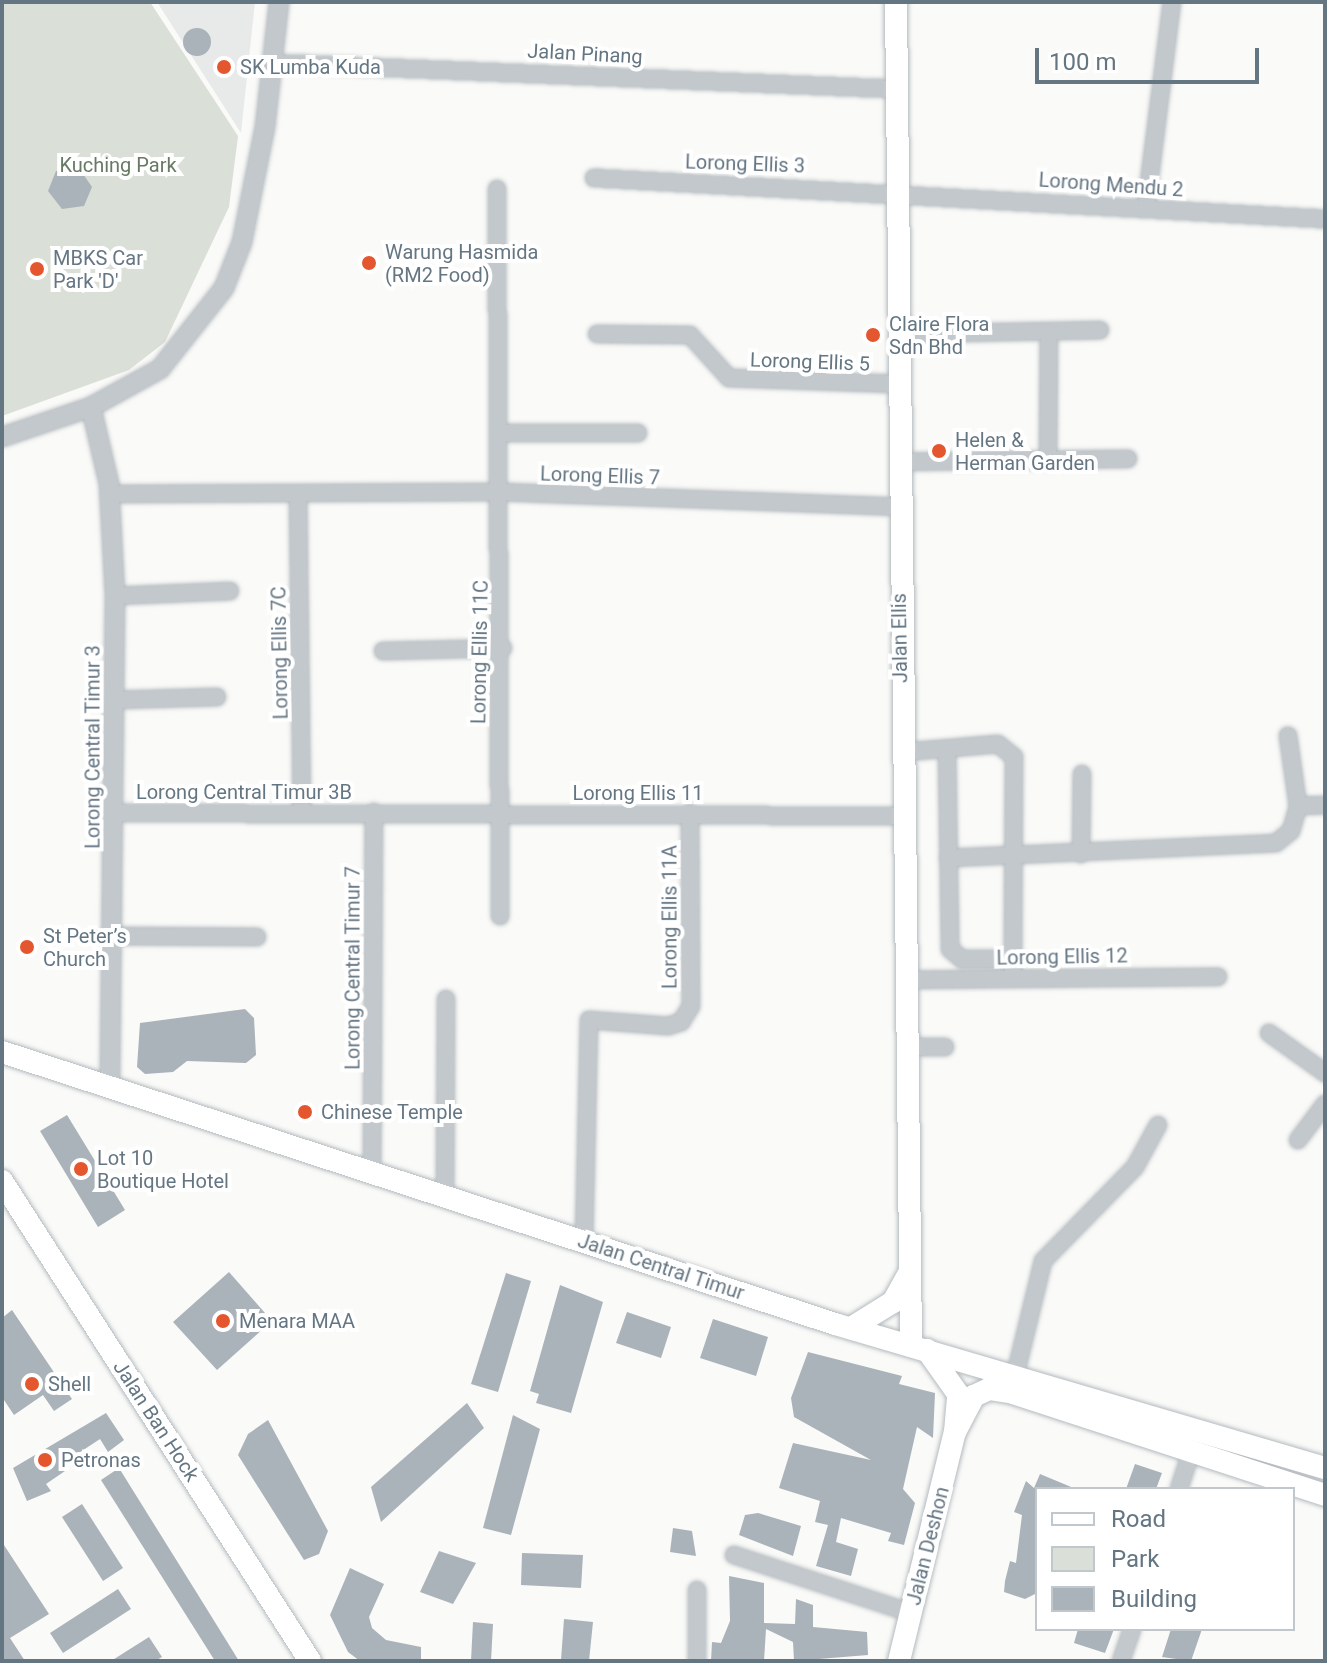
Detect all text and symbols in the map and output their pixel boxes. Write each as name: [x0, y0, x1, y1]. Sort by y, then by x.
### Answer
scale bar: [1039, 32, 1263, 82]
street label: Jalan Pinang: [527, 39, 643, 69]
text: 100 m: [1049, 48, 1116, 76]
place label: SK Lumba Kuda: [240, 55, 381, 79]
marker: SK Lumba Kuda: [215, 58, 233, 76]
street label: Lorong Ellis 3: [685, 150, 805, 178]
park label: Kuching Park: [59, 153, 177, 177]
street label: Lorong Mendu 2: [1038, 168, 1184, 202]
place label: Warung Hasmida (RM2 Food): [385, 240, 538, 287]
place label: MBKS Car Park 'D': [53, 246, 143, 293]
marker: Warung Hasmida (RM2 Food): [360, 254, 378, 272]
marker: MBKS Car Park 'D': [28, 260, 46, 278]
place label: Claire Flora Sdn Bhd: [889, 312, 989, 359]
marker: Claire Flora Sdn Bhd: [864, 326, 882, 344]
street label: Lorong Ellis 5: [750, 348, 870, 376]
place label: Helen & Herman Garden: [955, 428, 1095, 475]
marker: Helen & Herman Garden: [930, 442, 948, 460]
street label: Lorong Ellis 7: [540, 462, 660, 490]
street label: Lorong Ellis 11C: [467, 580, 493, 724]
street label: Lorong Ellis 7C: [267, 586, 293, 720]
street label: Jalan Ellis: [887, 593, 913, 683]
street label: Lorong Central Timur 3: [81, 645, 105, 849]
street label: Lorong Central Timur 3B: [136, 780, 352, 804]
street label: Lorong Ellis 11: [572, 781, 704, 805]
street label: Lorong Ellis 11A: [658, 845, 682, 989]
street label: Lorong Central Timur 7: [341, 866, 365, 1070]
place label: St Peter’s Church: [43, 924, 127, 971]
marker: St Peter’s Church: [18, 938, 36, 956]
street label: Lorong Ellis 12: [996, 944, 1128, 970]
place label: Chinese Temple: [321, 1100, 463, 1124]
marker: Chinese Temple: [296, 1103, 314, 1121]
place label: Lot 10 Boutique Hotel: [97, 1146, 229, 1193]
marker: Lot 10 Boutique Hotel: [72, 1160, 90, 1178]
street label: Jalan Central Timur: [575, 1229, 747, 1305]
place label: Menara MAA: [239, 1309, 355, 1333]
marker: Menara MAA: [214, 1312, 232, 1330]
street label: Jalan Ban Hock: [108, 1356, 204, 1486]
place label: Shell: [48, 1372, 91, 1396]
marker: Shell: [23, 1375, 41, 1393]
place label: Petronas: [61, 1448, 141, 1472]
marker: Petronas: [36, 1451, 54, 1469]
street label: Jalan Deshon: [902, 1484, 954, 1608]
legend: [1035, 1487, 1295, 1631]
text: Road: [1111, 1505, 1166, 1533]
text: Park: [1111, 1545, 1159, 1573]
text: Building: [1111, 1585, 1197, 1613]

